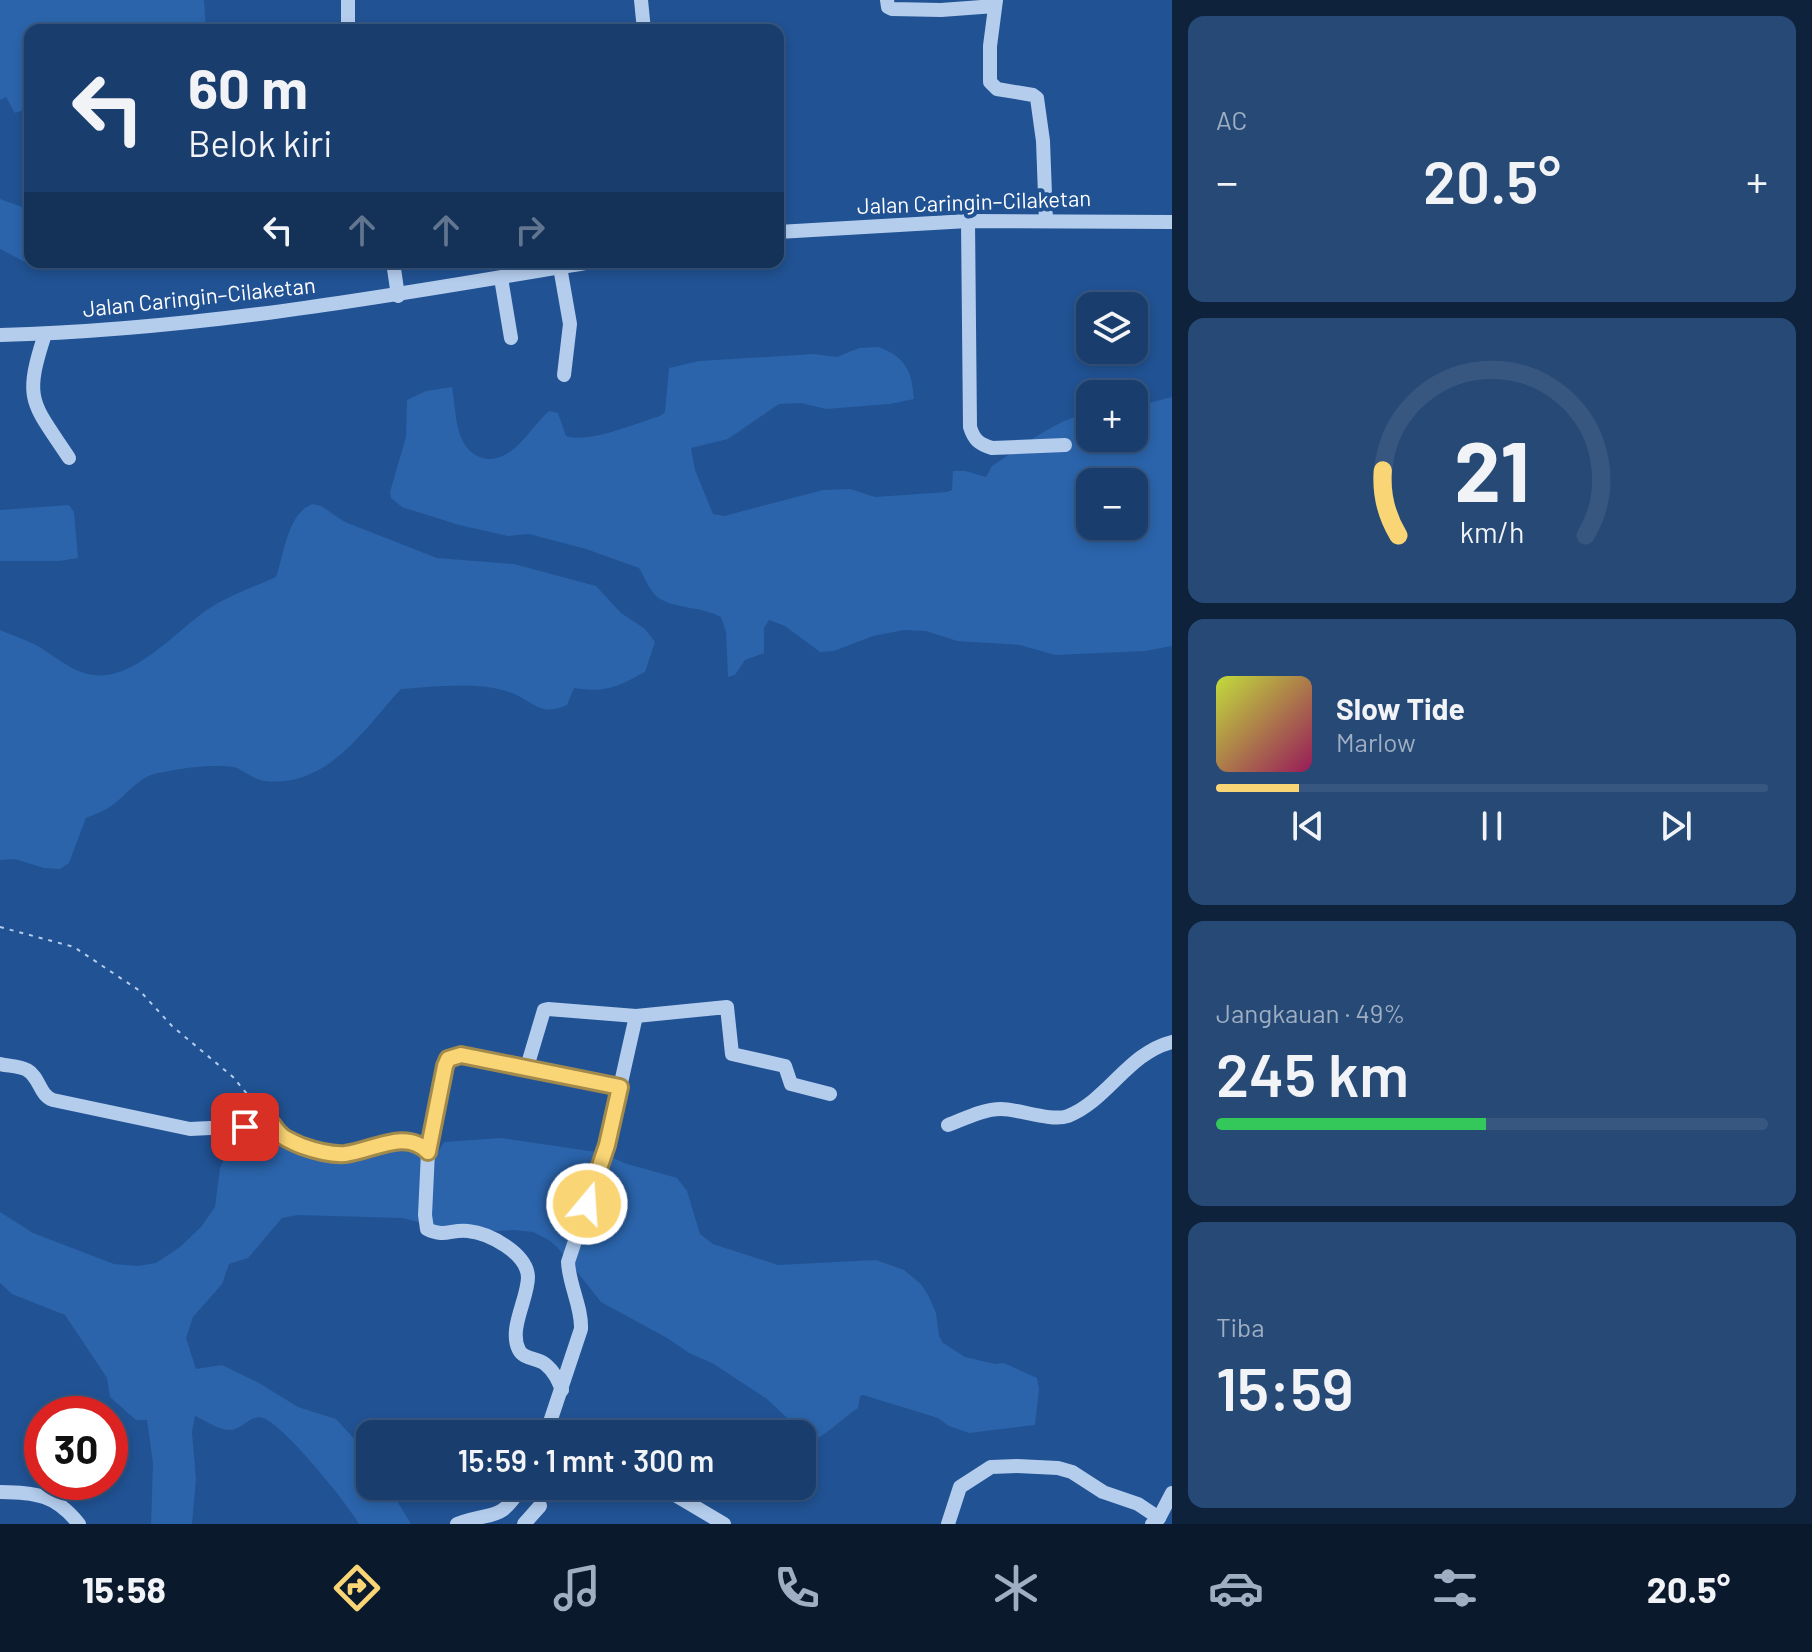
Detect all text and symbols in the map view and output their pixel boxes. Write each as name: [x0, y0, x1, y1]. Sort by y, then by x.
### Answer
text: 60 m: [188, 53, 308, 120]
icon: left: [56, 56, 160, 160]
text: AC: [1216, 104, 1247, 135]
text: Belok kiri: [188, 121, 332, 164]
text: 20.5°: [1423, 144, 1561, 216]
text: −: [1216, 154, 1238, 207]
text: +: [1746, 154, 1768, 207]
street label: Jalan Caringin–Cilaketan: [857, 184, 1091, 218]
icon: left: [256, 208, 300, 252]
icon: ahead: [340, 208, 384, 252]
icon: ahead: [424, 208, 468, 252]
icon: right: [508, 208, 552, 252]
street label: Jalan Caringin–Cilaketan: [81, 271, 317, 321]
map controls: [1076, 292, 1148, 540]
button: layers: [1076, 292, 1148, 364]
button: +: [1076, 380, 1148, 452]
text: 21: [1454, 419, 1530, 519]
button: −: [1076, 468, 1148, 540]
text: km/h: [1460, 515, 1524, 550]
text: Slow Tide: [1336, 690, 1465, 726]
text: Marlow: [1336, 726, 1416, 757]
icon: previous: [1286, 804, 1330, 848]
icon: pause: [1470, 804, 1514, 848]
icon: next: [1654, 804, 1698, 848]
text: Jangkauan · 49%: [1216, 997, 1405, 1028]
text: 245 km: [1216, 1037, 1409, 1109]
pin: [211, 1093, 279, 1161]
icon: arrive: [223, 1105, 267, 1149]
position arrow: [545, 1162, 629, 1246]
text: Tiba: [1216, 1311, 1265, 1342]
text: 15:59: [1216, 1351, 1354, 1423]
speed limit sign: 30: [24, 1396, 128, 1500]
text: 15:59 · 1 mnt · 300 m: [458, 1442, 714, 1478]
icon: directions: [329, 1560, 385, 1616]
icon: music: [549, 1560, 605, 1616]
icon: phone: [769, 1560, 825, 1616]
icon: climate: [988, 1560, 1044, 1616]
icon: car: [1208, 1560, 1264, 1616]
icon: filters: [1427, 1560, 1483, 1616]
text: 15:58: [82, 1567, 166, 1610]
text: 20.5°: [1647, 1567, 1730, 1610]

